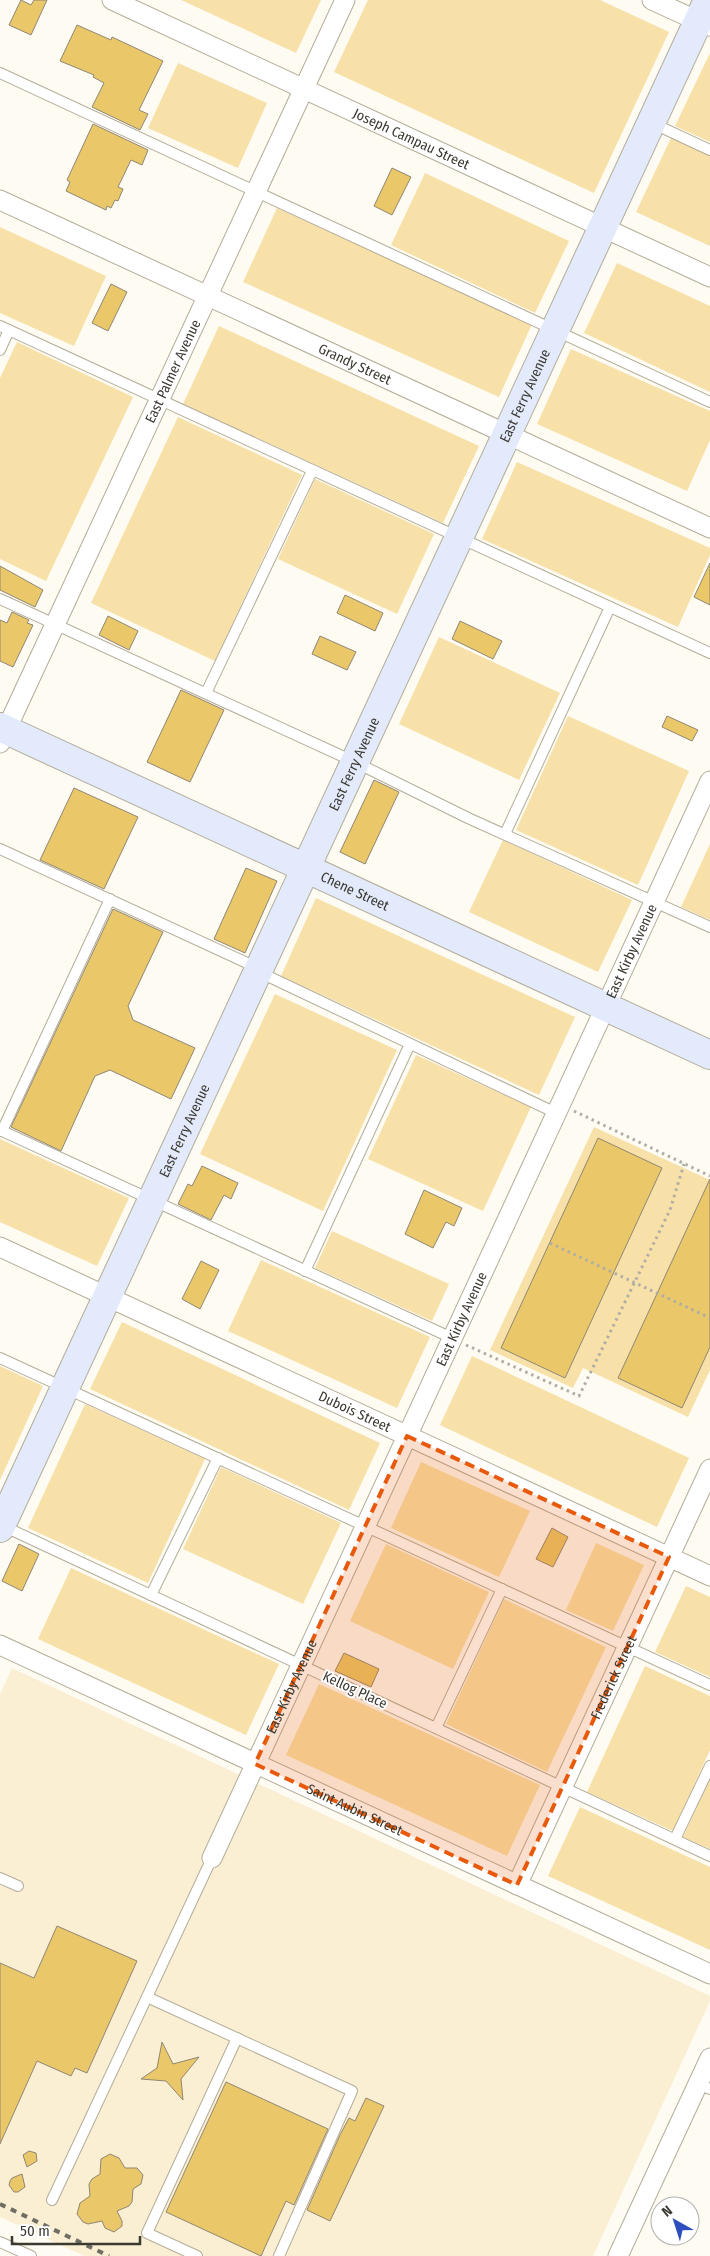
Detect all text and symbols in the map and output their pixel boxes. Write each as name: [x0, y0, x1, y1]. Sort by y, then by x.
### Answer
street label: Joseph Campau Street: [351, 104, 473, 173]
street label: East Palmer Avenue: [141, 317, 204, 426]
street label: Grandy Street: [316, 340, 394, 388]
street label: East Ferry Avenue: [496, 346, 554, 445]
street label: East Ferry Avenue: [325, 715, 383, 813]
street label: Chene Street: [318, 868, 392, 914]
street label: East Kirby Avenue: [602, 901, 660, 1001]
street label: East Ferry Avenue: [155, 1081, 213, 1180]
street label: East Kirby Avenue: [432, 1269, 490, 1369]
street label: Dubois Street: [316, 1387, 394, 1436]
street label: Frederick Street: [587, 1632, 640, 1722]
street label: East Kirby Avenue: [262, 1637, 320, 1736]
street label: Kellog Place: [320, 1668, 390, 1712]
street label: Saint Aubin Street: [304, 1780, 406, 1839]
north arrow: [650, 2196, 700, 2246]
text: N: [659, 2202, 676, 2221]
scale bar: [12, 2214, 140, 2246]
text: 50 m: [20, 2222, 50, 2240]

